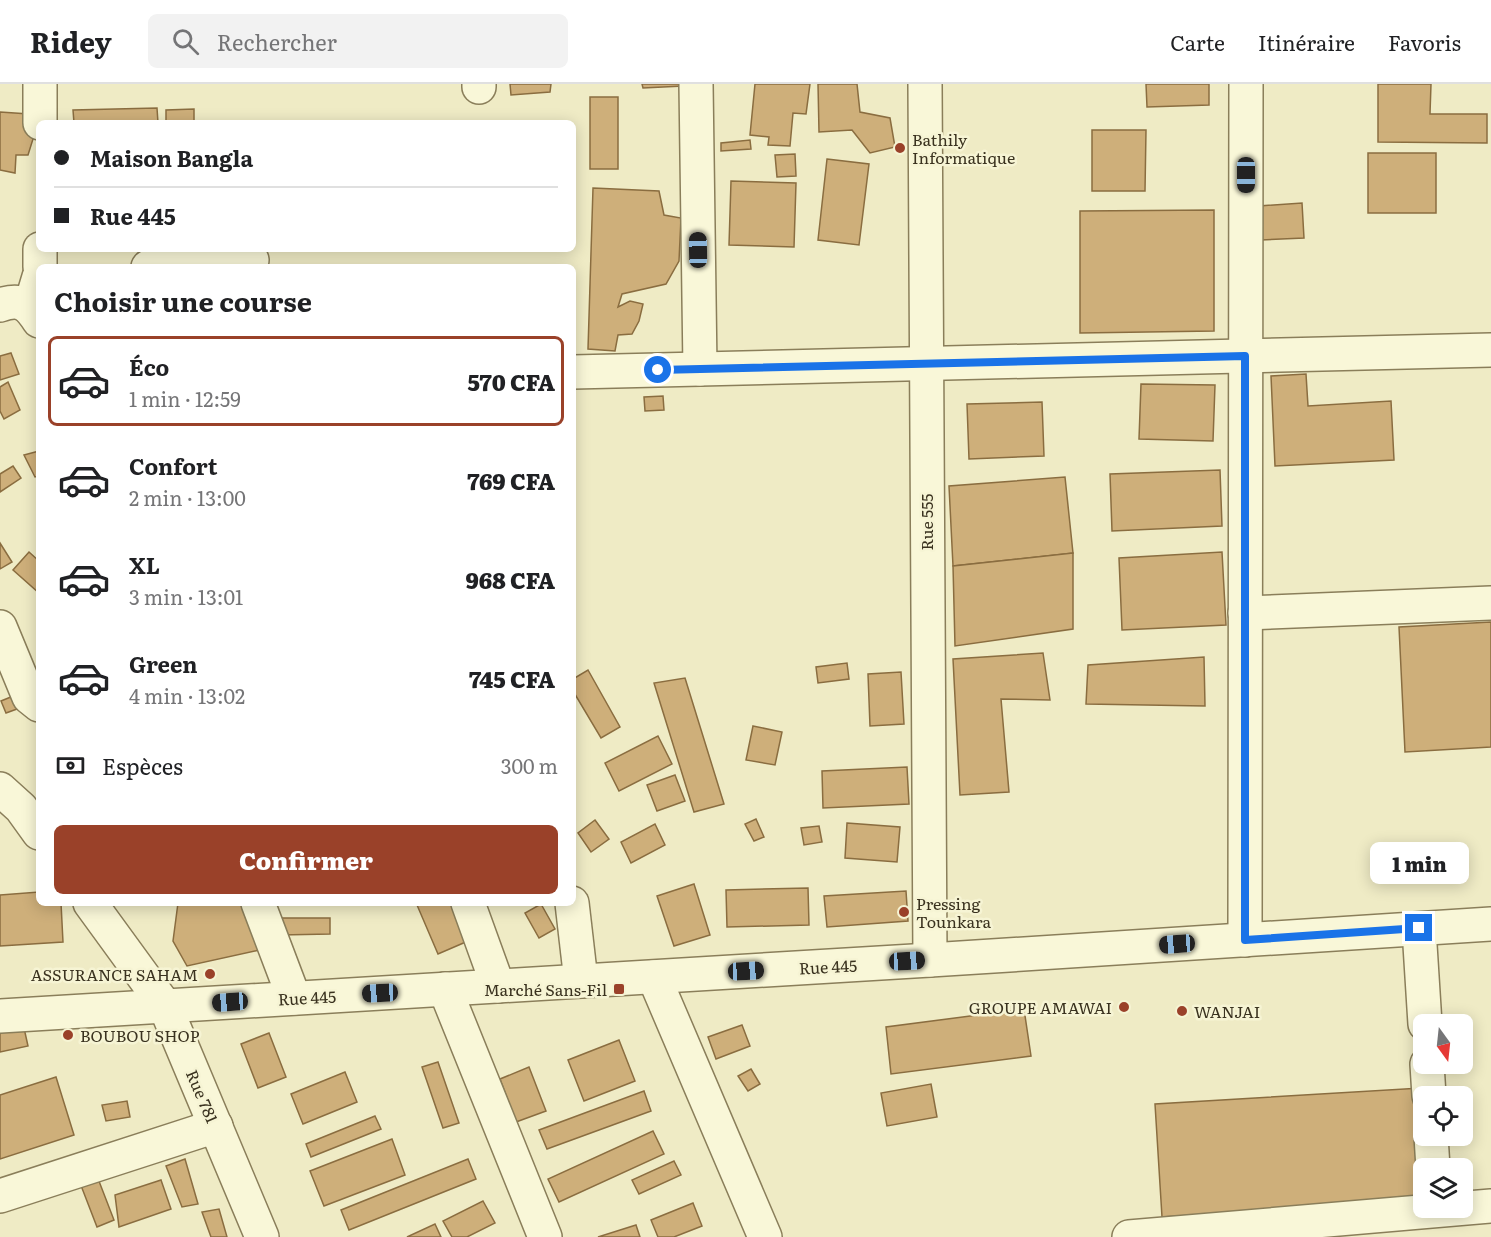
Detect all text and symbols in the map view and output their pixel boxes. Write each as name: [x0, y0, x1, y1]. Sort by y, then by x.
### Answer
search box: [148, 14, 568, 68]
text: Ridey: [30, 20, 112, 62]
icon: search: [169, 25, 202, 58]
text: Rechercher: [217, 25, 337, 58]
text: Carte: [1170, 26, 1225, 57]
text: Itinéraire: [1258, 26, 1355, 57]
text: Favoris: [1388, 26, 1461, 57]
place label: Bathily Informatique: [912, 127, 1015, 169]
text: Maison Bangla: [90, 141, 253, 174]
marker: Bathily Informatique: [893, 141, 907, 155]
car: [1237, 157, 1255, 193]
text: Rue 445: [90, 199, 176, 232]
car: [689, 232, 707, 268]
text: Choisir une course: [54, 280, 312, 320]
text: Éco: [129, 350, 169, 383]
icon: car: [57, 354, 111, 408]
route start: [644, 356, 671, 383]
text: 570 CFA: [467, 365, 555, 398]
text: 1 min · 12:59: [129, 383, 241, 413]
text: Confort: [129, 449, 217, 482]
icon: car: [57, 453, 111, 507]
text: 769 CFA: [467, 464, 555, 497]
text: 2 min · 13:00: [129, 482, 246, 512]
street label: Rue 555: [914, 494, 938, 550]
text: XL: [129, 548, 160, 581]
icon: car: [57, 552, 111, 606]
text: 968 CFA: [465, 563, 555, 596]
text: 3 min · 13:01: [129, 581, 243, 611]
text: Green: [129, 647, 198, 680]
icon: car: [57, 651, 111, 705]
text: 745 CFA: [469, 662, 555, 695]
text: 4 min · 13:02: [129, 680, 245, 710]
icon: cash: [54, 749, 87, 782]
text: Espèces: [102, 749, 183, 782]
text: 300 m: [501, 750, 558, 780]
button: Confirmer: [54, 825, 558, 894]
callout: 1 min: [1370, 841, 1468, 883]
text: 1 min: [1392, 848, 1447, 878]
place label: Pressing Tounkara: [916, 891, 991, 933]
marker: Pressing Tounkara: [897, 905, 911, 919]
route end: [1405, 914, 1432, 941]
car: [1158, 934, 1196, 954]
car: [889, 951, 925, 971]
street label: Rue 445: [798, 952, 858, 980]
car: [728, 961, 764, 981]
place label: ASSURANCE SAHAM: [31, 962, 198, 986]
marker: ASSURANCE SAHAM: [203, 967, 217, 981]
place label: Marché Sans-Fil: [484, 977, 607, 1001]
marker: Marché Sans-Fil: [612, 982, 626, 996]
street label: Rue 445: [277, 983, 337, 1011]
car: [362, 983, 398, 1003]
car: [211, 992, 249, 1012]
place label: GROUPE AMAWAI: [969, 995, 1112, 1019]
place label: WANJAI: [1194, 999, 1260, 1023]
marker: GROUPE AMAWAI: [1117, 1000, 1131, 1014]
marker: WANJAI: [1175, 1004, 1189, 1018]
north arrow: [1413, 1014, 1473, 1074]
map controls: [1413, 1014, 1473, 1218]
place label: BOUBOU SHOP: [80, 1023, 200, 1047]
marker: BOUBOU SHOP: [61, 1028, 75, 1042]
street label: Rue 781: [181, 1066, 225, 1127]
button: locate: [1413, 1086, 1473, 1146]
button: layers: [1413, 1158, 1473, 1218]

